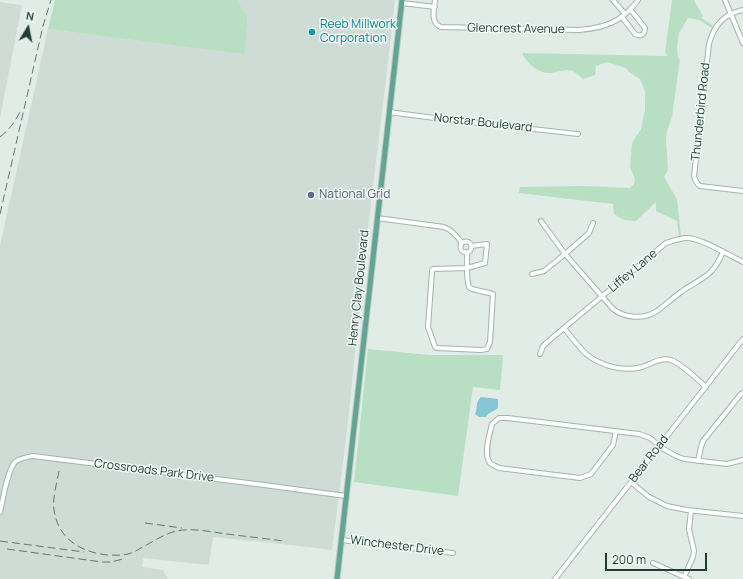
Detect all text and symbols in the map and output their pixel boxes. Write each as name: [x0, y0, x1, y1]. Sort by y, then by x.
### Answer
north arrow: [8, 8, 48, 48]
text: N: [25, 8, 35, 24]
place label: Reeb Millwork Corporation: [320, 18, 396, 46]
street label: Glencrest Avenue: [467, 21, 565, 37]
marker: Reeb Millwork Corporation: [307, 27, 317, 37]
street label: Thunderbird Road: [689, 62, 713, 162]
street label: Norstar Boulevard: [433, 111, 533, 135]
place label: National Grid: [319, 188, 390, 202]
marker: National Grid: [306, 190, 316, 200]
street label: Henry Clay Boulevard: [346, 229, 372, 347]
street label: Liffey Lane: [606, 246, 660, 296]
street label: Bear Road: [626, 432, 672, 486]
street label: Crossroads Park Drive: [93, 457, 215, 485]
street label: Winchester Drive: [349, 533, 445, 559]
scale bar: [607, 545, 709, 571]
text: 200 m: [612, 551, 646, 568]

